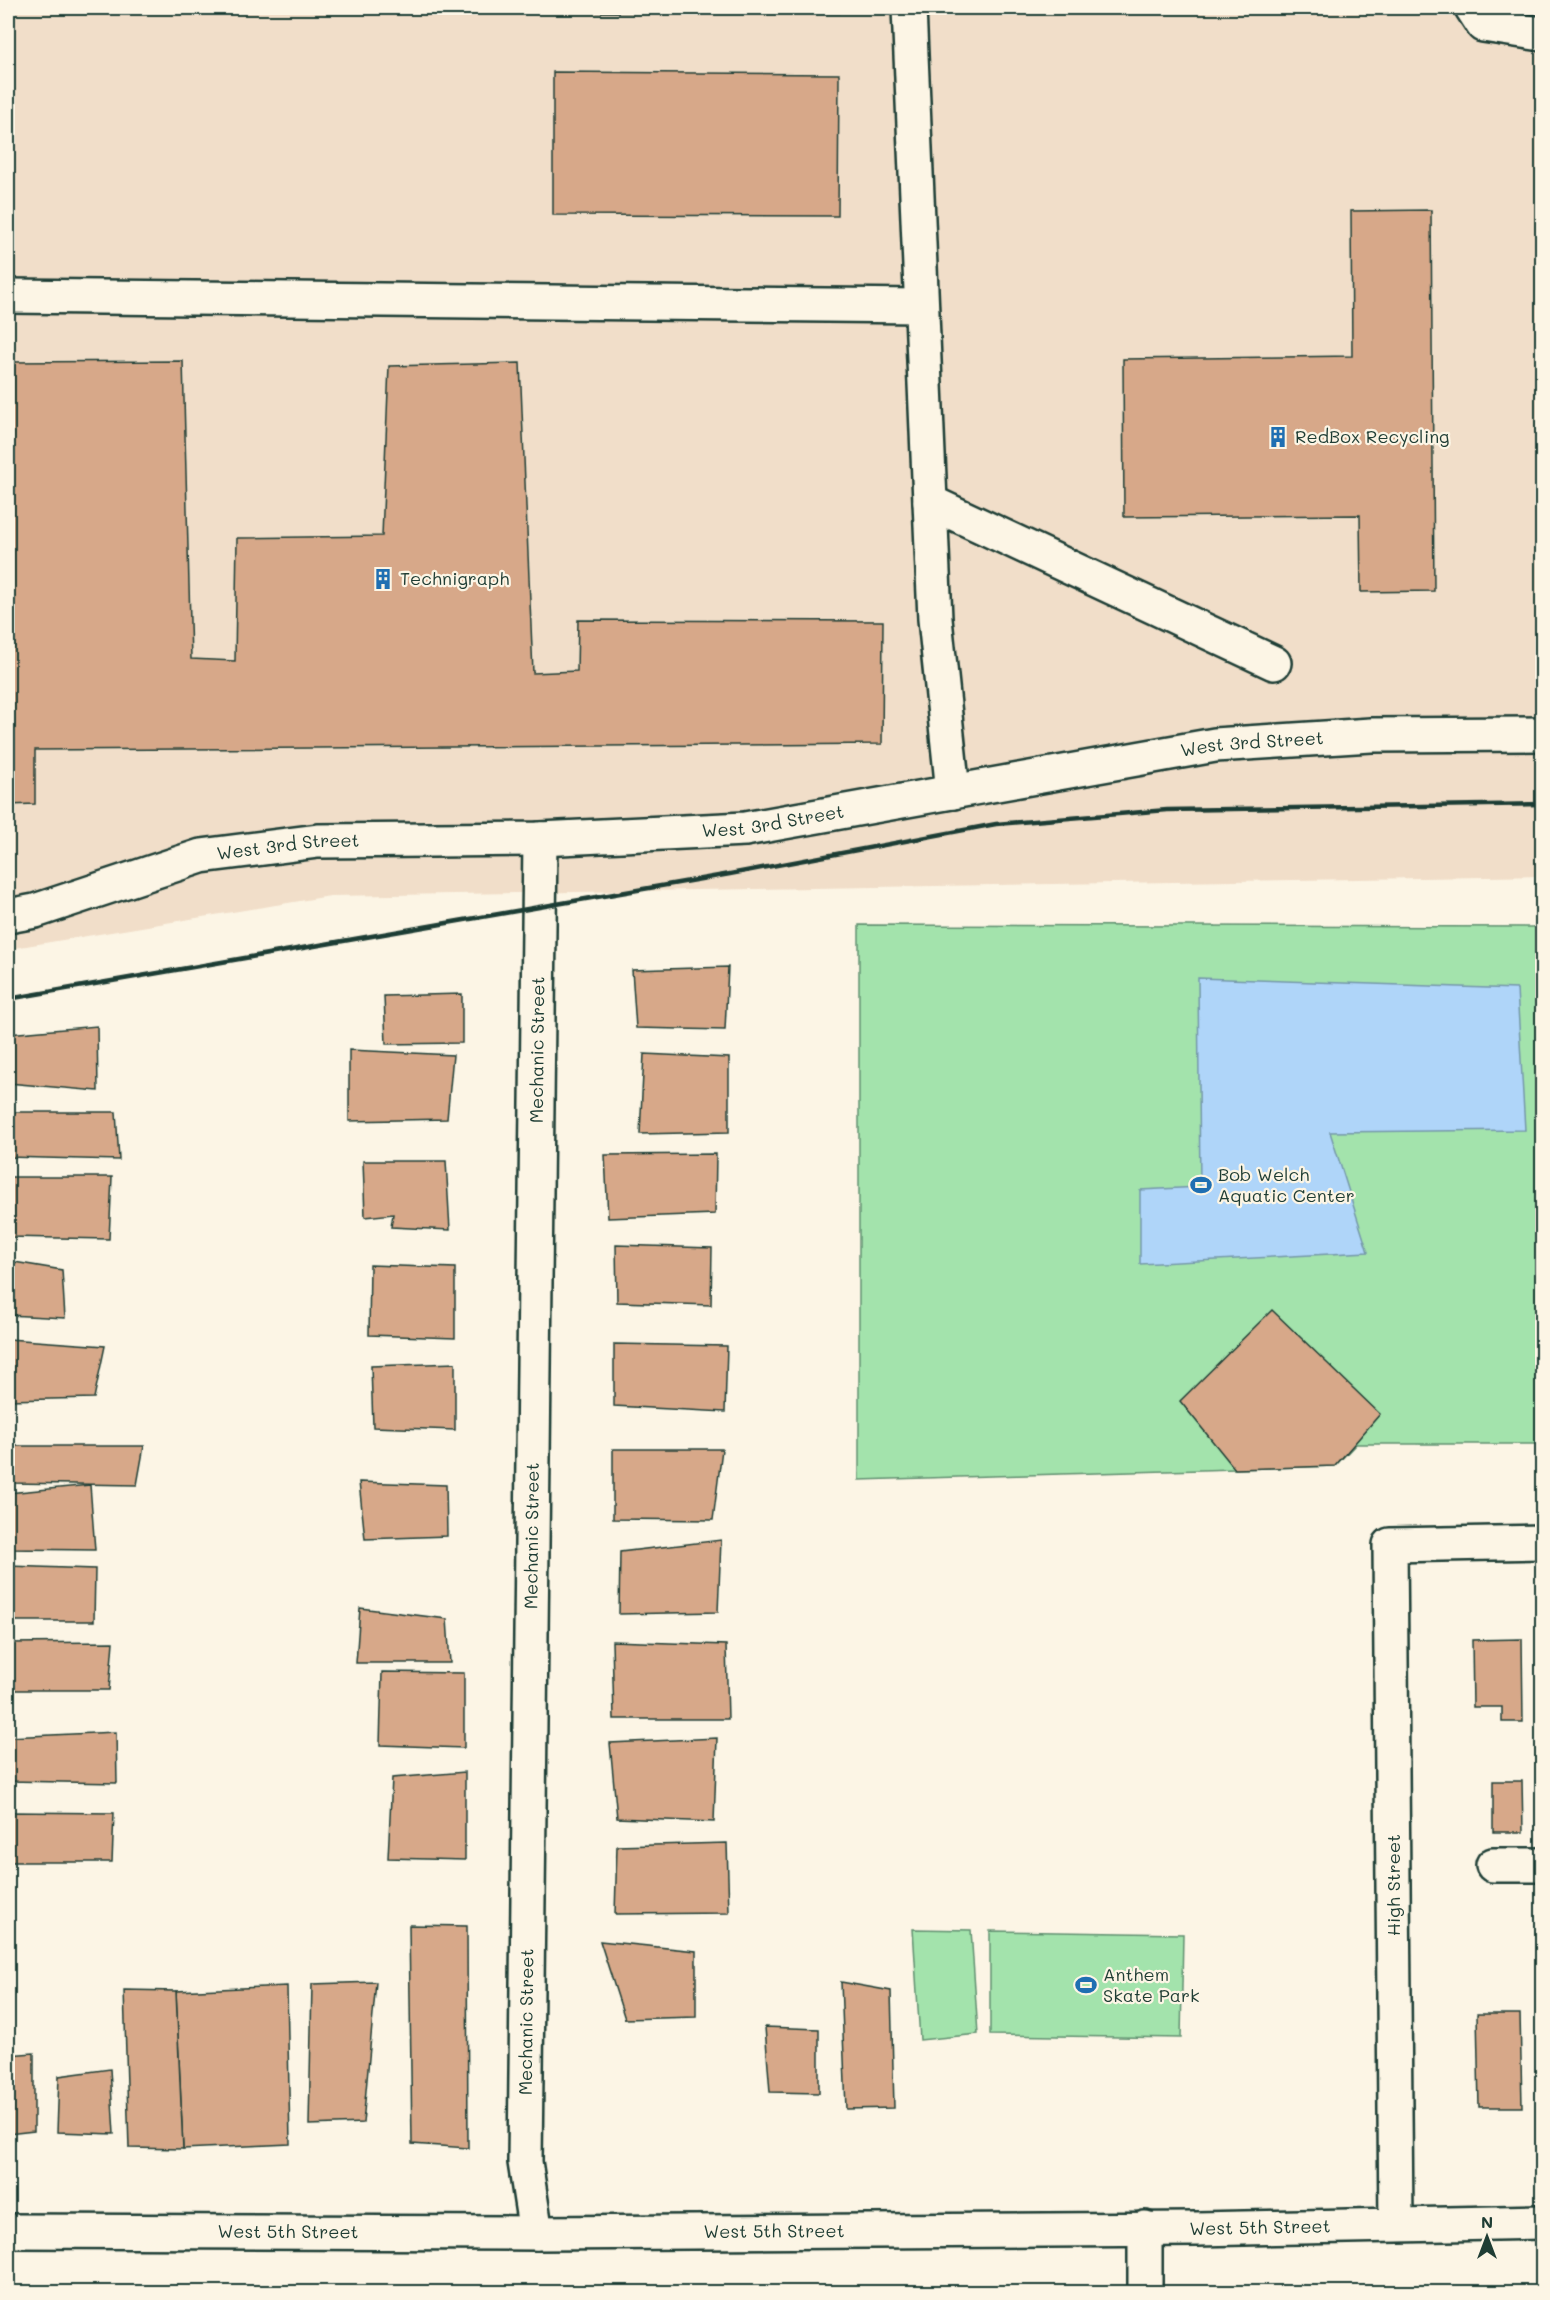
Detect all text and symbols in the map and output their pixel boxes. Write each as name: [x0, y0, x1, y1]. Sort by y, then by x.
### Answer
place label: RedBox Recycling: [1295, 424, 1450, 448]
building icon: RedBox Recycling: [1266, 425, 1290, 449]
place label: Technigraph: [400, 566, 509, 590]
building icon: Technigraph: [371, 567, 395, 591]
street label: West 3rd Street: [1178, 725, 1324, 762]
street label: West 3rd Street: [701, 799, 846, 842]
street label: West 3rd Street: [215, 828, 360, 865]
street label: Mechanic Street: [524, 976, 549, 1123]
place label: Bob Welch Aquatic Center: [1218, 1162, 1355, 1207]
sports icon: Bob Welch Aquatic Center: [1189, 1173, 1213, 1197]
street label: Mechanic Street: [518, 1462, 544, 1609]
street label: High Street: [1381, 1834, 1405, 1936]
street label: Mechanic Street: [513, 1948, 538, 2095]
place label: Anthem Skate Park: [1103, 1962, 1200, 2007]
sports icon: Anthem Skate Park: [1074, 1973, 1098, 1997]
north arrow: [1457, 2207, 1517, 2267]
text: N: [1481, 2211, 1493, 2232]
street label: West 5th Street: [1189, 2213, 1331, 2240]
street label: West 5th Street: [703, 2218, 845, 2243]
street label: West 5th Street: [217, 2219, 359, 2243]

